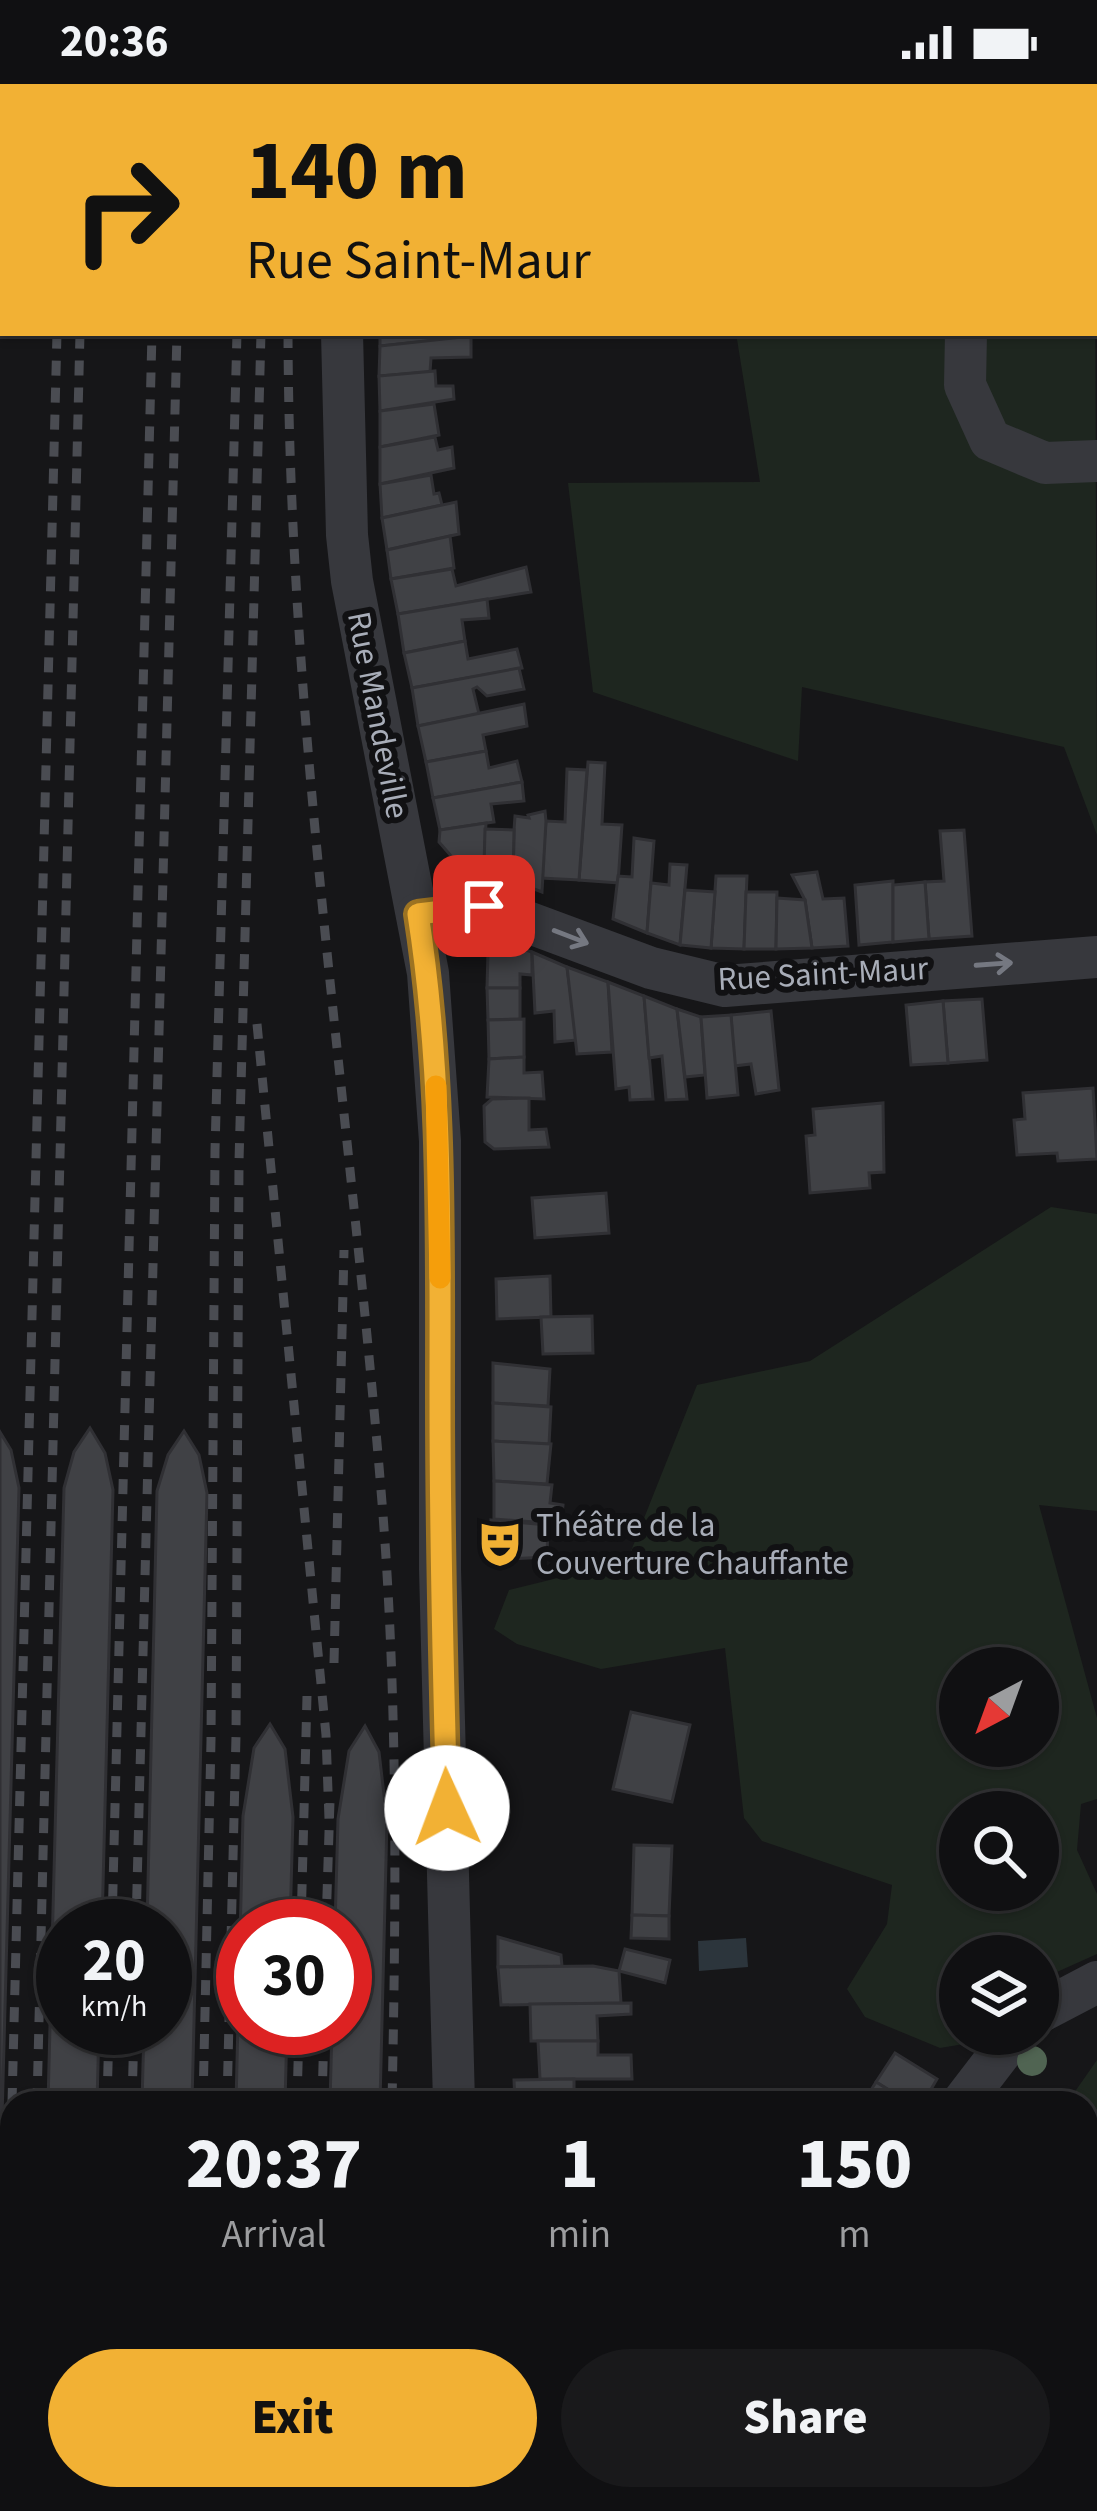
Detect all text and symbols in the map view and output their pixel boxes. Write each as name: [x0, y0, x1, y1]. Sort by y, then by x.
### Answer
text: 20:36: [60, 10, 169, 74]
text: 140 m: [246, 112, 468, 232]
icon: right: [48, 132, 204, 288]
text: Rue Saint-Maur: [246, 223, 591, 300]
street label: Rue Mandeville: [335, 607, 421, 823]
pin: [433, 855, 535, 957]
icon: arrive: [451, 873, 517, 939]
one-way arrow: [551, 927, 588, 949]
street label: Rue Saint-Maur: [717, 945, 930, 1003]
one-way arrow: [974, 953, 1013, 976]
place label: Théâtre de la Couverture Chauffante: [536, 1502, 849, 1587]
theatre icon: Théâtre de la Couverture Chauffante: [475, 1519, 525, 1569]
north arrow: [939, 1647, 1059, 1767]
map controls: [939, 1647, 1059, 2055]
position arrow: [384, 1745, 510, 1871]
button: search: [939, 1791, 1059, 1911]
speed limit sign: 30: [216, 1899, 372, 2055]
text: 20: [82, 1919, 146, 2004]
button: layers: [939, 1935, 1059, 2055]
text: km/h: [81, 1985, 147, 2028]
text: 20:37: [186, 2113, 362, 2216]
text: 1: [560, 2113, 599, 2216]
text: 150: [797, 2113, 912, 2216]
text: Arrival: [221, 2207, 326, 2263]
text: min: [548, 2207, 611, 2263]
text: m: [838, 2207, 871, 2263]
button: Exit: [48, 2349, 537, 2487]
button: Share: [561, 2349, 1050, 2487]

